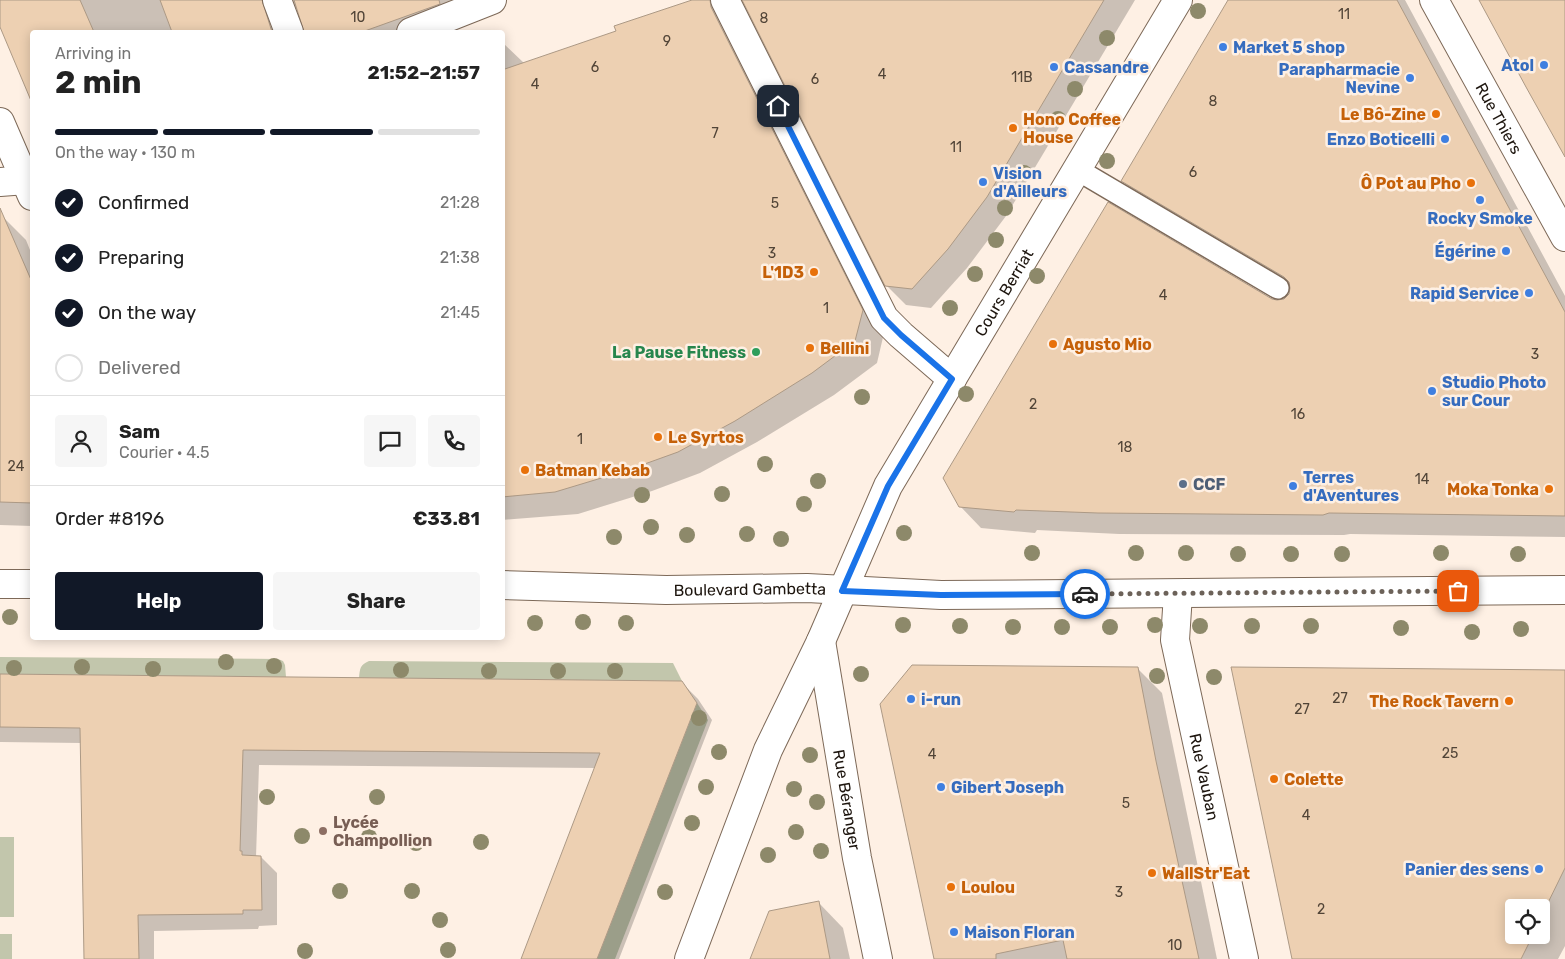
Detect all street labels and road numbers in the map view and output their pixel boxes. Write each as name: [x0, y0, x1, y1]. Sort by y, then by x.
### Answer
street label: Rue Thiers: [1472, 79, 1526, 157]
street label: Cours Berriat: [971, 245, 1037, 340]
street label: Boulevard Gambetta: [673, 579, 827, 600]
street label: Rue Vauban: [1185, 731, 1223, 822]
street label: Rue Béranger: [829, 748, 865, 852]

